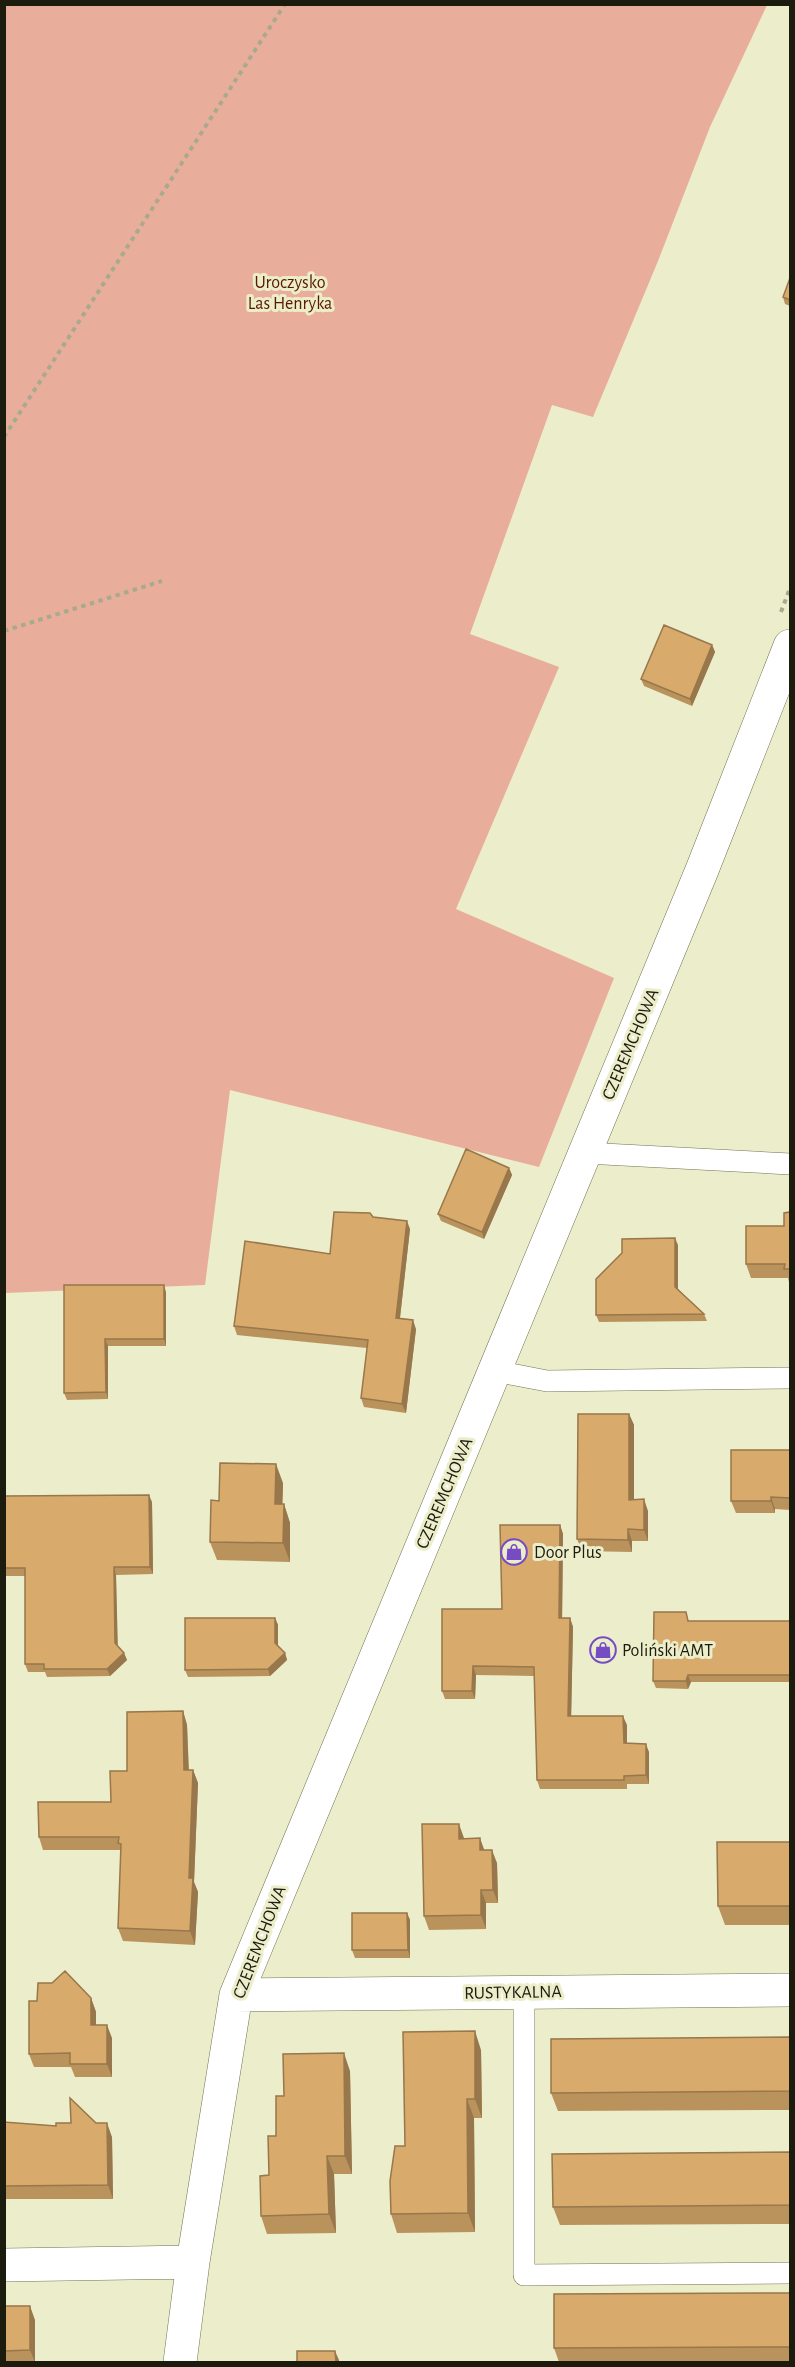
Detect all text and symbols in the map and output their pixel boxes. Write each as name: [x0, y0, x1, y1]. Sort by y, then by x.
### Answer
park label: Uroczysko Las Henryka: [248, 274, 332, 313]
street label: CZEREMCHOWA: [599, 986, 663, 1103]
street label: CZEREMCHOWA: [413, 1435, 477, 1552]
shop icon: Door Plus: [499, 1537, 529, 1567]
place label: Door Plus: [534, 1544, 602, 1562]
shop icon: Poliński AMT: [588, 1635, 618, 1665]
place label: Poliński AMT: [622, 1642, 713, 1660]
street label: CZEREMCHOWA: [230, 1883, 290, 2001]
street label: RUSTYKALNA: [464, 1983, 563, 2003]

